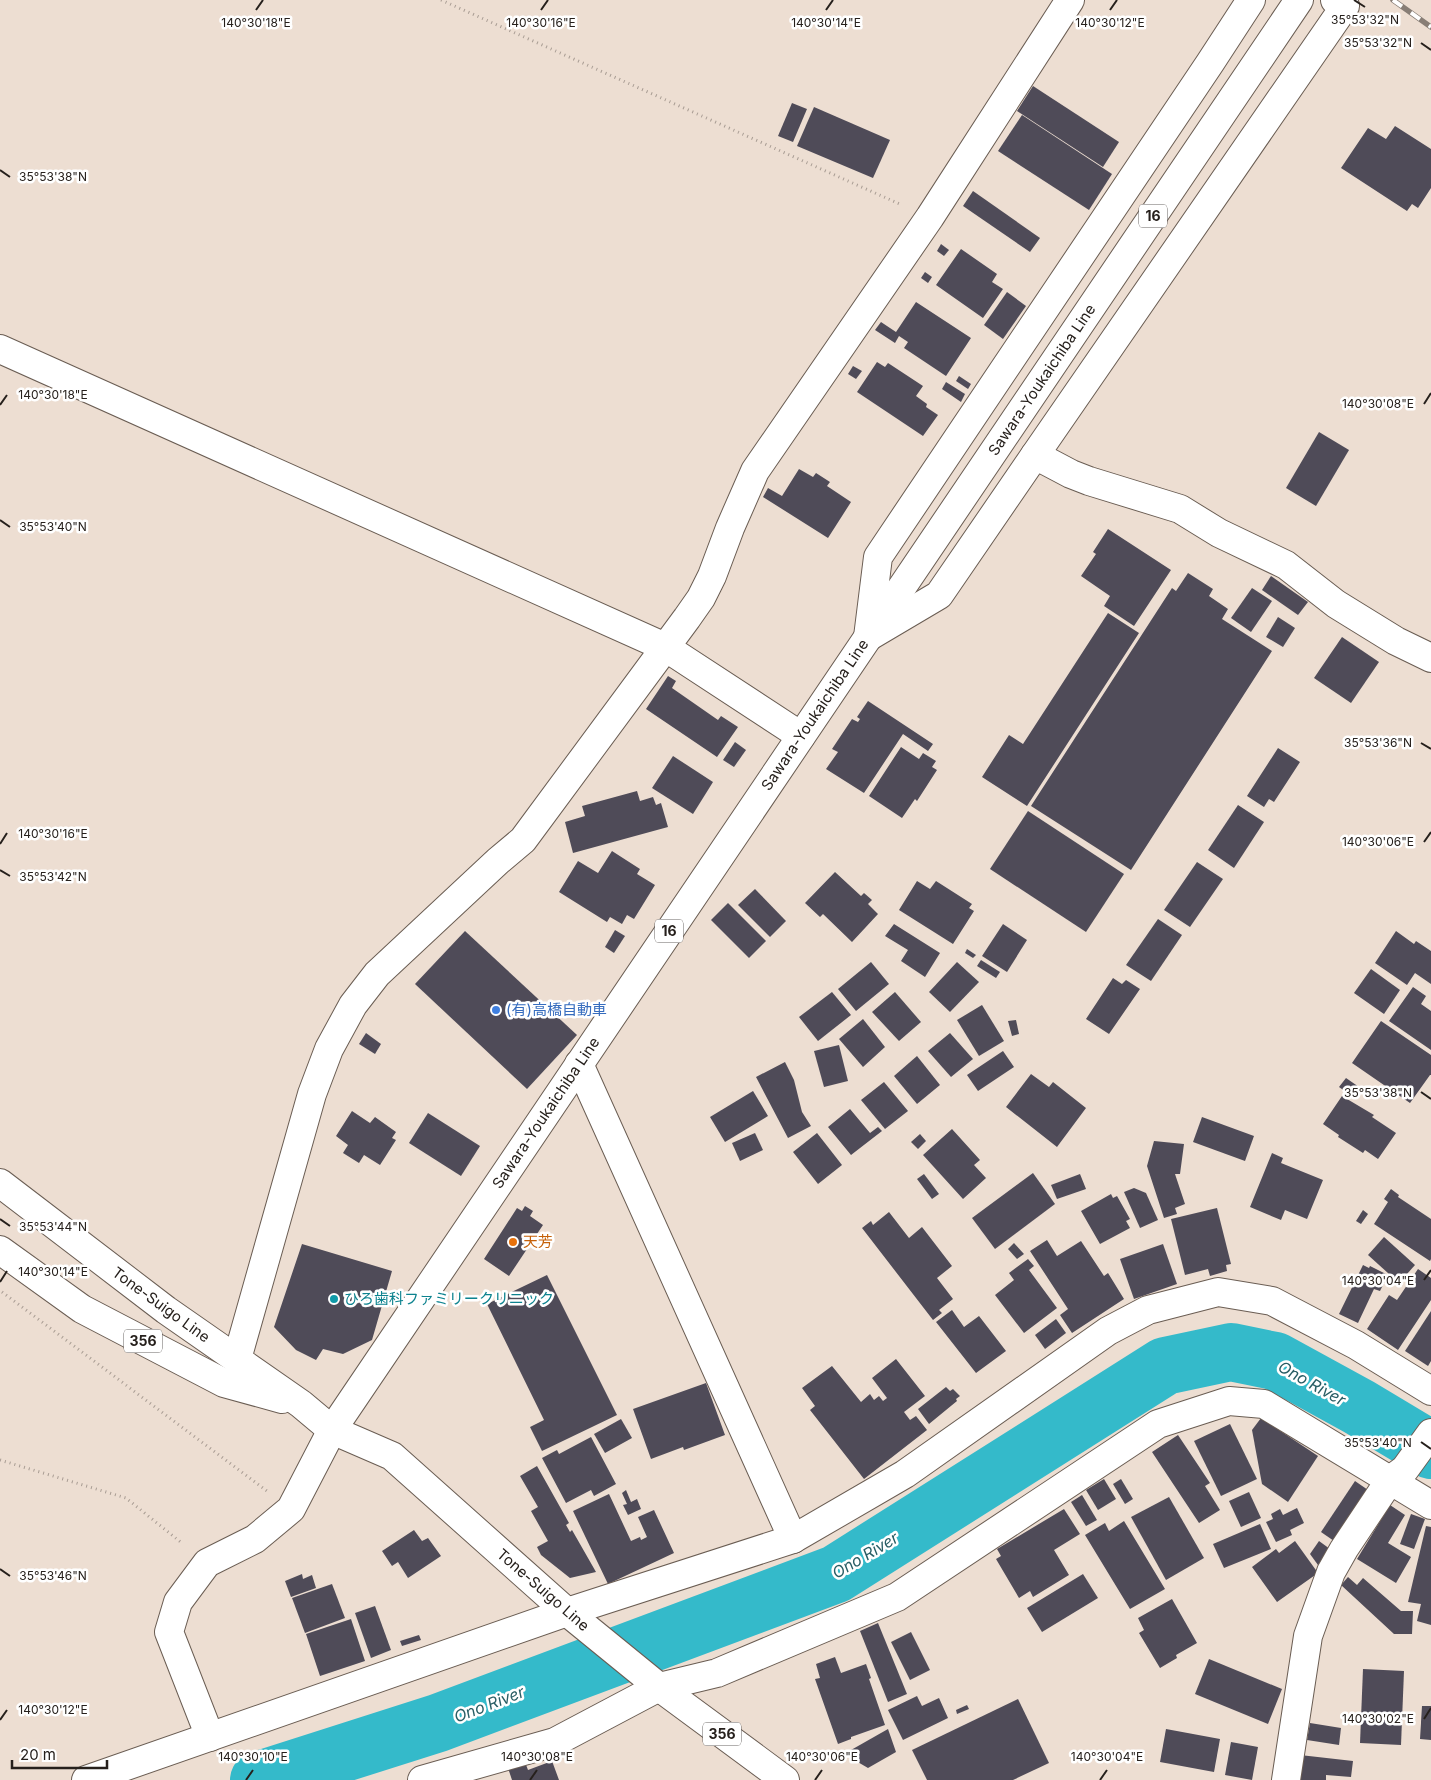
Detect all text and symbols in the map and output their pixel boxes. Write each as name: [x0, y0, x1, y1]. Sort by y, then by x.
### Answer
text: 35°53'32"N: [1331, 12, 1399, 27]
text: 140°30'18"E: [221, 15, 291, 30]
text: 140°30'16"E: [506, 15, 576, 30]
text: 140°30'14"E: [791, 15, 861, 30]
text: 140°30'12"E: [1075, 15, 1145, 30]
text: 35°53'32"N: [1344, 35, 1412, 50]
text: 35°53'38"N: [19, 169, 87, 184]
road number: 16: [1139, 205, 1167, 228]
street label: Sawara-Youkaichiba Line: [984, 300, 1099, 459]
text: 140°30'18"E: [18, 387, 88, 402]
text: 140°30'08"E: [1342, 396, 1414, 411]
text: 35°53'40"N: [19, 519, 87, 534]
street label: Sawara-Youkaichiba Line: [757, 635, 872, 794]
text: 35°53'36"N: [1344, 735, 1412, 750]
text: 140°30'16"E: [18, 826, 88, 841]
text: 140°30'06"E: [1342, 834, 1414, 849]
text: 35°53'42"N: [19, 869, 87, 884]
road number: 16: [655, 919, 683, 942]
place label: (有)高橋自動車: [506, 1000, 607, 1019]
marker: (有)高橋自動車: [490, 1004, 502, 1016]
street label: Sawara-Youkaichiba Line: [488, 1033, 603, 1192]
text: 35°53'38"N: [1344, 1085, 1412, 1100]
text: 35°53'44"N: [19, 1219, 87, 1234]
place label: 天芳: [523, 1232, 553, 1251]
marker: 天芳: [507, 1236, 519, 1248]
street label: Tone-Suigo Line: [109, 1263, 214, 1346]
text: 140°30'14"E: [18, 1264, 88, 1279]
text: 140°30'04"E: [1342, 1273, 1414, 1288]
place label: ひろ歯科ファミリークリニック: [344, 1289, 554, 1308]
marker: ひろ歯科ファミリークリニック: [328, 1293, 340, 1305]
road number: 356: [124, 1330, 162, 1352]
water label: Ono River: [1275, 1356, 1350, 1410]
text: 35°53'40"N: [1344, 1435, 1412, 1450]
water label: Ono River: [828, 1527, 903, 1583]
street label: Tone-Suigo Line: [493, 1544, 593, 1635]
text: 35°53'46"N: [19, 1568, 87, 1583]
water label: Ono River: [451, 1681, 528, 1727]
text: 140°30'12"E: [18, 1702, 88, 1717]
text: 140°30'02"E: [1342, 1711, 1414, 1726]
road number: 356: [703, 1722, 741, 1746]
scale bar: [12, 1738, 108, 1770]
text: 20 m: [20, 1745, 56, 1764]
text: 140°30'10"E: [218, 1749, 288, 1764]
text: 140°30'08"E: [501, 1749, 573, 1764]
text: 140°30'06"E: [786, 1749, 858, 1764]
text: 140°30'04"E: [1071, 1749, 1143, 1764]

